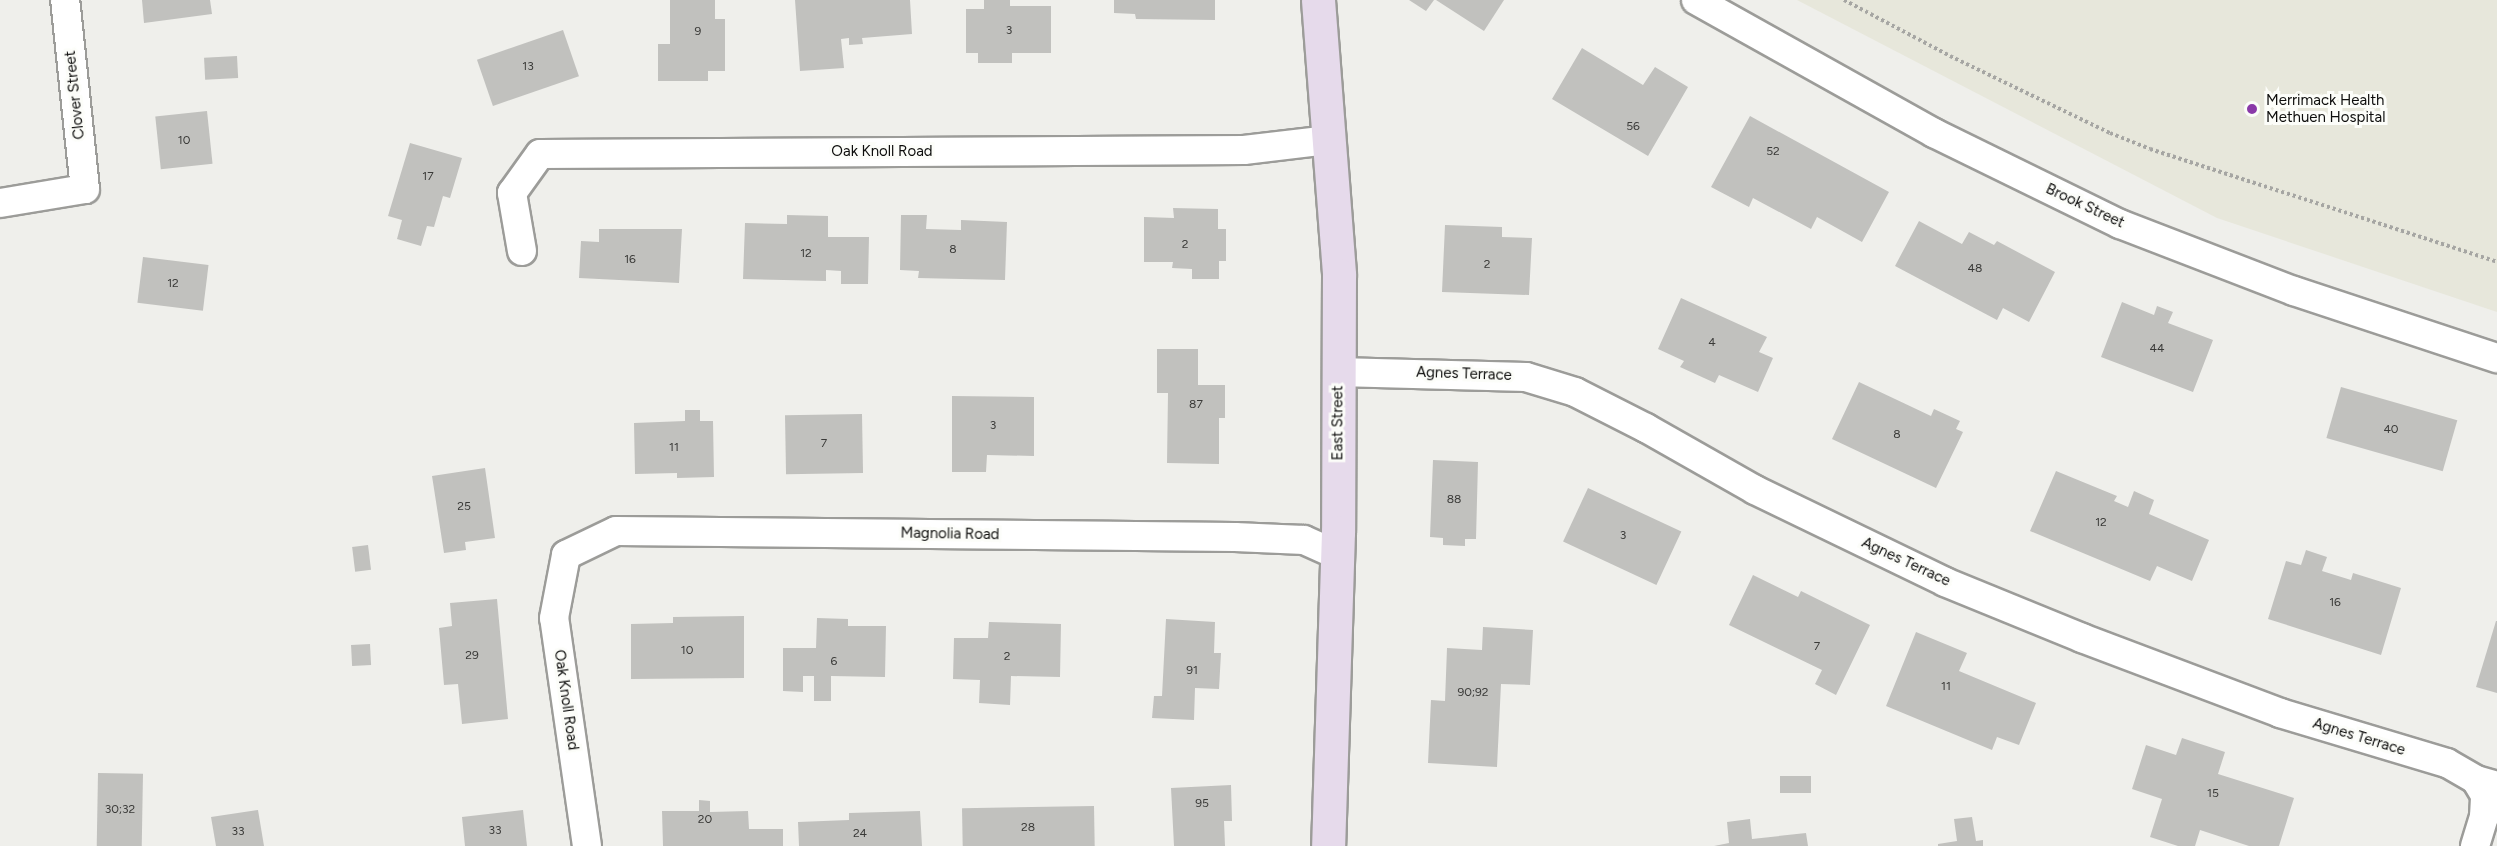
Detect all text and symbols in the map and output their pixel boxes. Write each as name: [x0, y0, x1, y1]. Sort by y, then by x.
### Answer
house number: 3: [1006, 24, 1012, 38]
house number: 9: [695, 25, 701, 39]
street label: Clover Street: [61, 50, 89, 140]
house number: 13: [522, 60, 534, 74]
place label: Merrimack Health Methuen Hospital: [2266, 91, 2385, 126]
marker: Merrimack Health Methuen Hospital: [2243, 100, 2261, 118]
house number: 56: [1626, 120, 1640, 134]
house number: 10: [178, 134, 190, 148]
street label: Oak Knoll Road: [831, 143, 933, 161]
house number: 52: [1766, 145, 1780, 159]
house number: 17: [422, 170, 434, 184]
street label: Brook Street: [2043, 180, 2127, 232]
house number: 2: [1182, 238, 1188, 252]
house number: 8: [949, 243, 957, 257]
house number: 12: [800, 247, 812, 261]
house number: 16: [624, 253, 636, 267]
house number: 2: [1484, 258, 1490, 272]
house number: 48: [1968, 262, 1982, 276]
house number: 12: [167, 277, 179, 291]
house number: 4: [1708, 336, 1716, 350]
house number: 44: [2150, 342, 2164, 356]
street label: Agnes Terrace: [1416, 363, 1512, 385]
street label: East Street: [1329, 386, 1347, 460]
house number: 87: [1189, 398, 1203, 412]
house number: 3: [990, 419, 996, 433]
house number: 40: [2383, 423, 2399, 437]
house number: 8: [1893, 428, 1901, 442]
house number: 7: [821, 437, 827, 451]
house number: 11: [669, 441, 679, 455]
house number: 88: [1447, 493, 1461, 507]
house number: 25: [457, 500, 471, 514]
house number: 12: [2095, 516, 2107, 530]
street label: Magnolia Road: [900, 524, 1000, 544]
house number: 3: [1620, 529, 1626, 543]
street label: Agnes Terrace: [1859, 534, 1953, 590]
house number: 16: [2329, 596, 2341, 610]
house number: 7: [1814, 640, 1820, 654]
house number: 10: [681, 644, 693, 658]
house number: 29: [465, 649, 479, 663]
street label: Oak Knoll Road: [550, 649, 582, 751]
house number: 2: [1004, 650, 1010, 664]
house number: 6: [831, 655, 837, 669]
house number: 91: [1186, 664, 1198, 678]
house number: 11: [1941, 680, 1951, 694]
house number: 90;92: [1457, 686, 1489, 700]
street label: Agnes Terrace: [2311, 714, 2407, 760]
house number: 15: [2207, 787, 2219, 801]
house number: 95: [1195, 797, 1209, 811]
house number: 30;32: [105, 803, 135, 817]
house number: 20: [698, 813, 712, 827]
house number: 28: [1021, 821, 1035, 835]
house number: 33: [488, 824, 502, 838]
house number: 33: [231, 825, 245, 839]
house number: 24: [853, 827, 867, 841]

